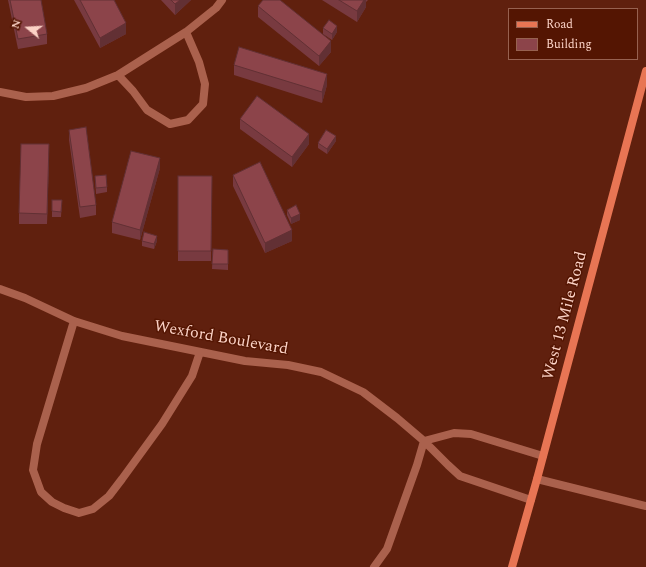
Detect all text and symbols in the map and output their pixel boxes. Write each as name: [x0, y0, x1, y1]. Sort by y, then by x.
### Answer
north arrow: [8, 8, 48, 48]
legend: [508, 8, 638, 60]
text: Road: [546, 15, 573, 34]
text: N: [7, 17, 26, 31]
text: Building: [546, 35, 592, 54]
street label: West 13 Mile Road: [540, 250, 592, 382]
street label: Wexford Boulevard: [152, 318, 290, 360]

